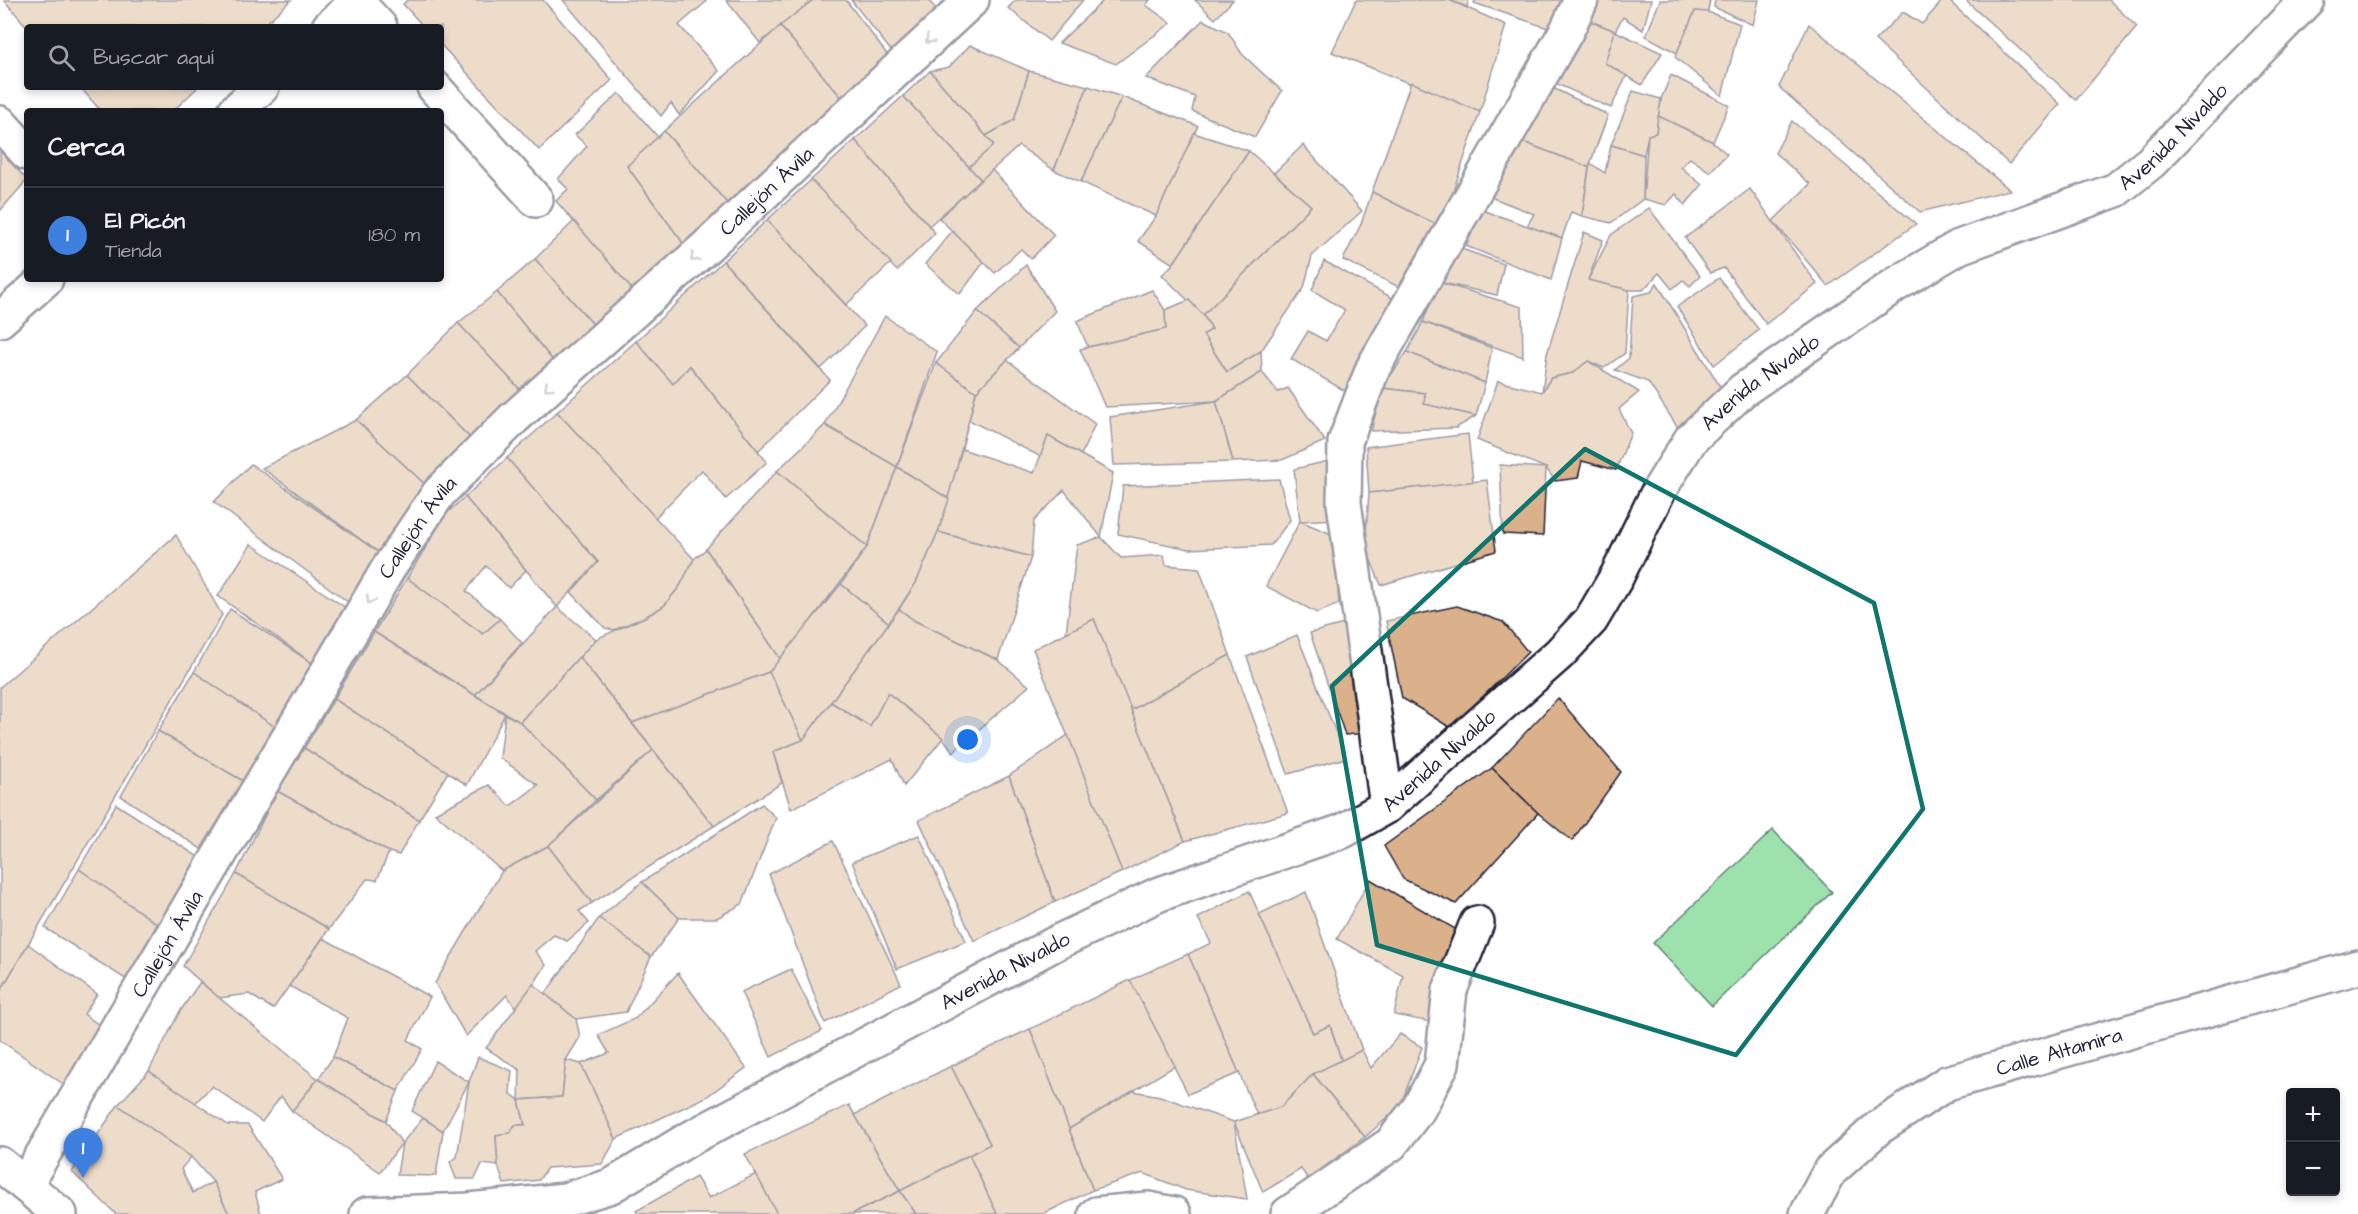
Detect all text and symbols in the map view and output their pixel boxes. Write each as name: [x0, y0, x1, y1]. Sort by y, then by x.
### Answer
search box: [24, 24, 444, 90]
one-way arrow: [925, 33, 936, 44]
icon: search: [45, 41, 78, 74]
text: Buscar aquí: [93, 42, 214, 73]
street label: Avenida Nivaldo: [2112, 77, 2235, 198]
text: Cerca: [48, 129, 125, 165]
street label: Callejón Ávila: [713, 140, 821, 243]
text: El Picón: [105, 206, 185, 237]
text: 1: [66, 221, 69, 249]
text: 180 m: [368, 221, 420, 249]
text: Tienda: [105, 237, 162, 265]
one-way arrow: [690, 251, 701, 262]
street label: Avenida Nivaldo: [1695, 327, 1826, 437]
one-way arrow: [544, 380, 555, 391]
street label: Callejón Ávila: [371, 469, 463, 584]
one-way arrow: [366, 594, 377, 604]
street label: Avenida Nivaldo: [1376, 702, 1502, 819]
your location: [953, 725, 982, 754]
street label: Callejón Ávila: [125, 885, 211, 1003]
street label: Avenida Nivaldo: [935, 924, 1075, 1017]
street label: Calle Altamira: [1993, 1020, 2126, 1083]
map controls: [2286, 1088, 2340, 1196]
button: +: [2286, 1088, 2340, 1142]
pin: 1: [64, 1128, 103, 1178]
button: −: [2286, 1142, 2340, 1196]

